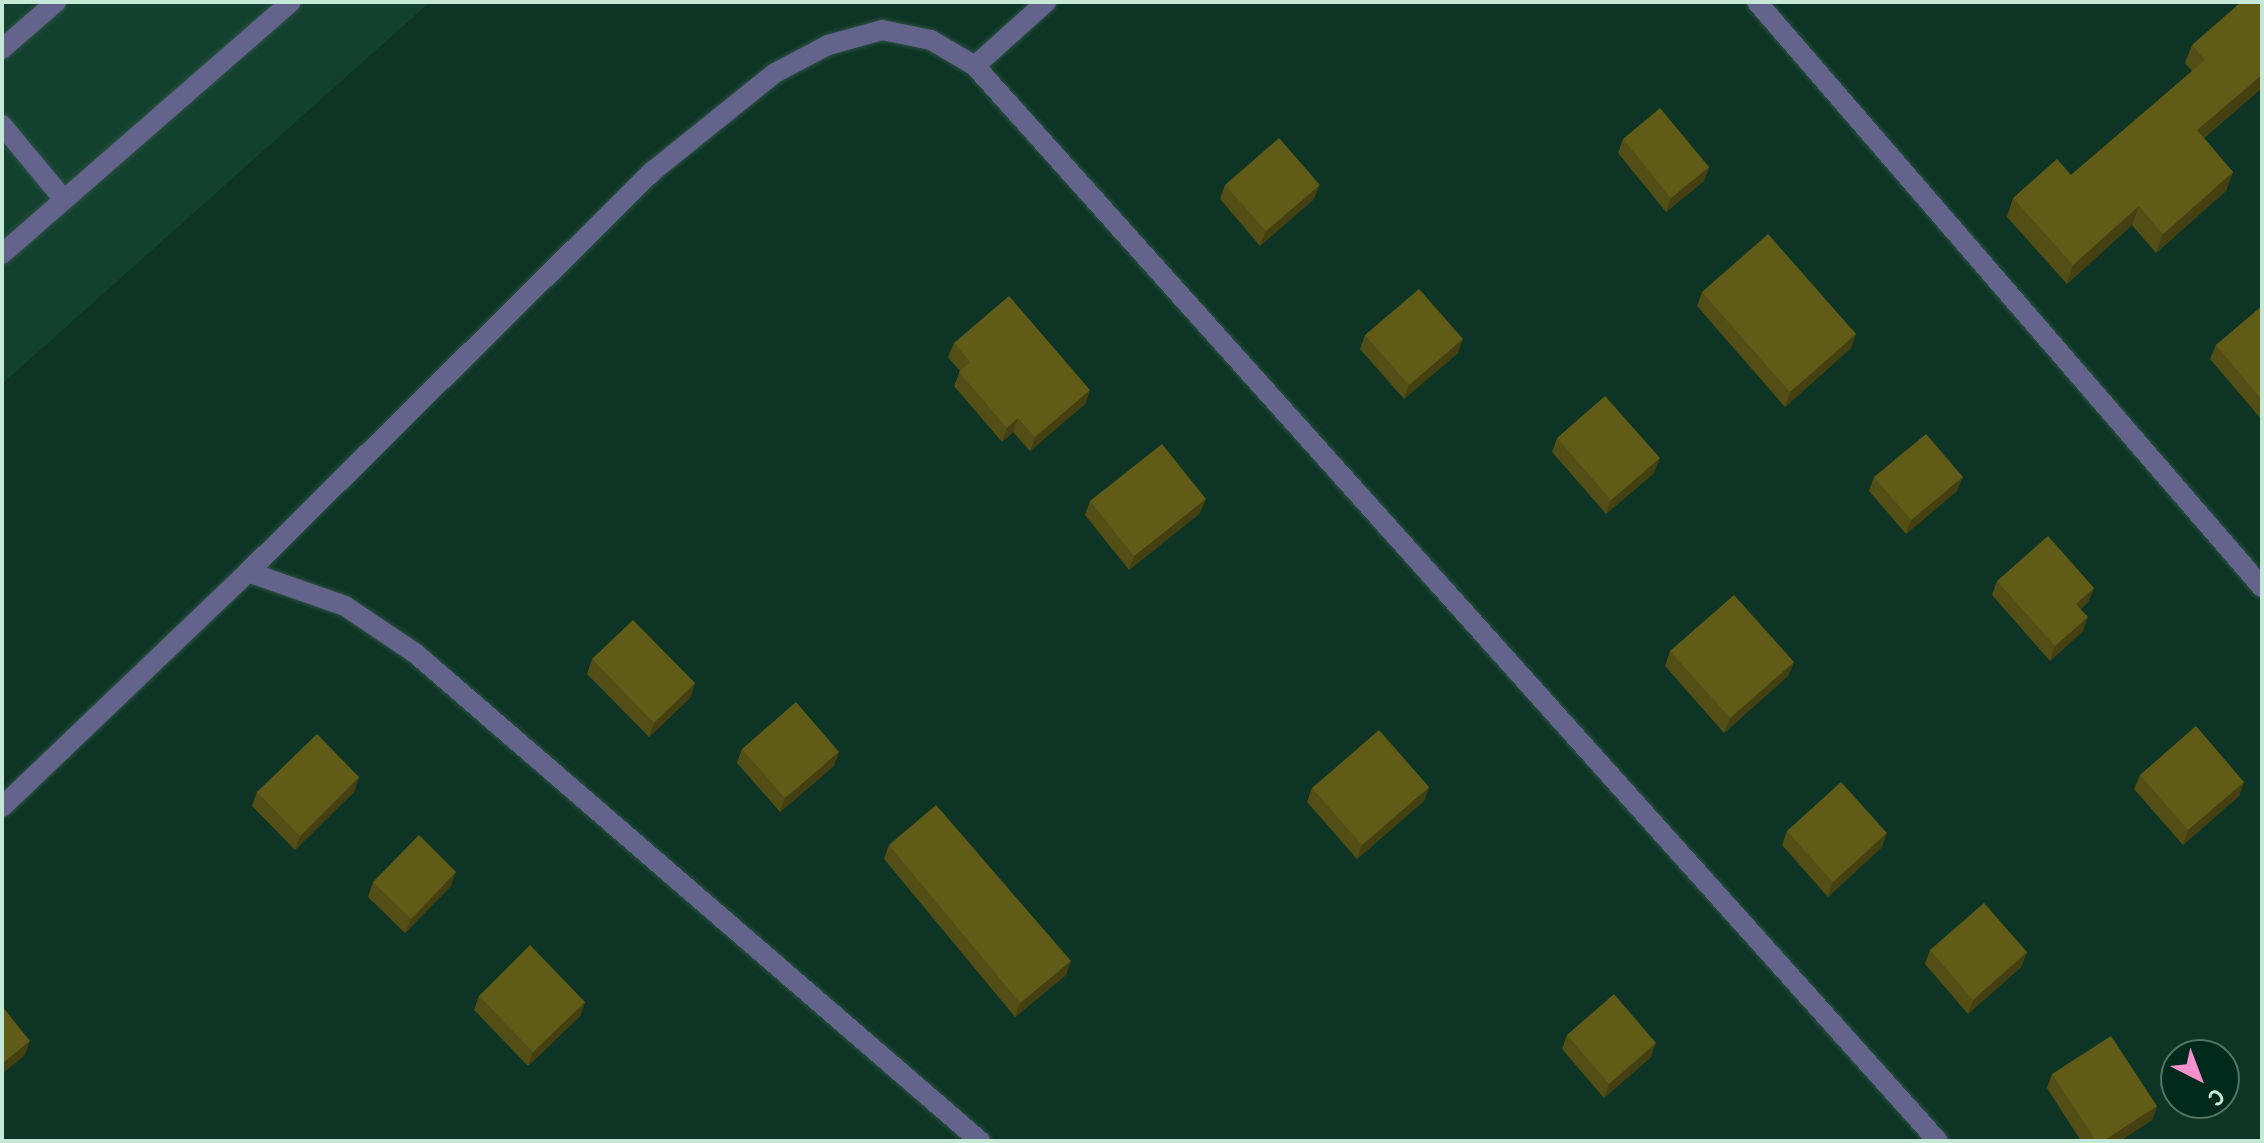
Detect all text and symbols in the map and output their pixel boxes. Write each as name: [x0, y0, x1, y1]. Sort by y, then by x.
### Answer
north arrow: [2160, 1039, 2240, 1119]
text: С: [2201, 1081, 2229, 1110]

